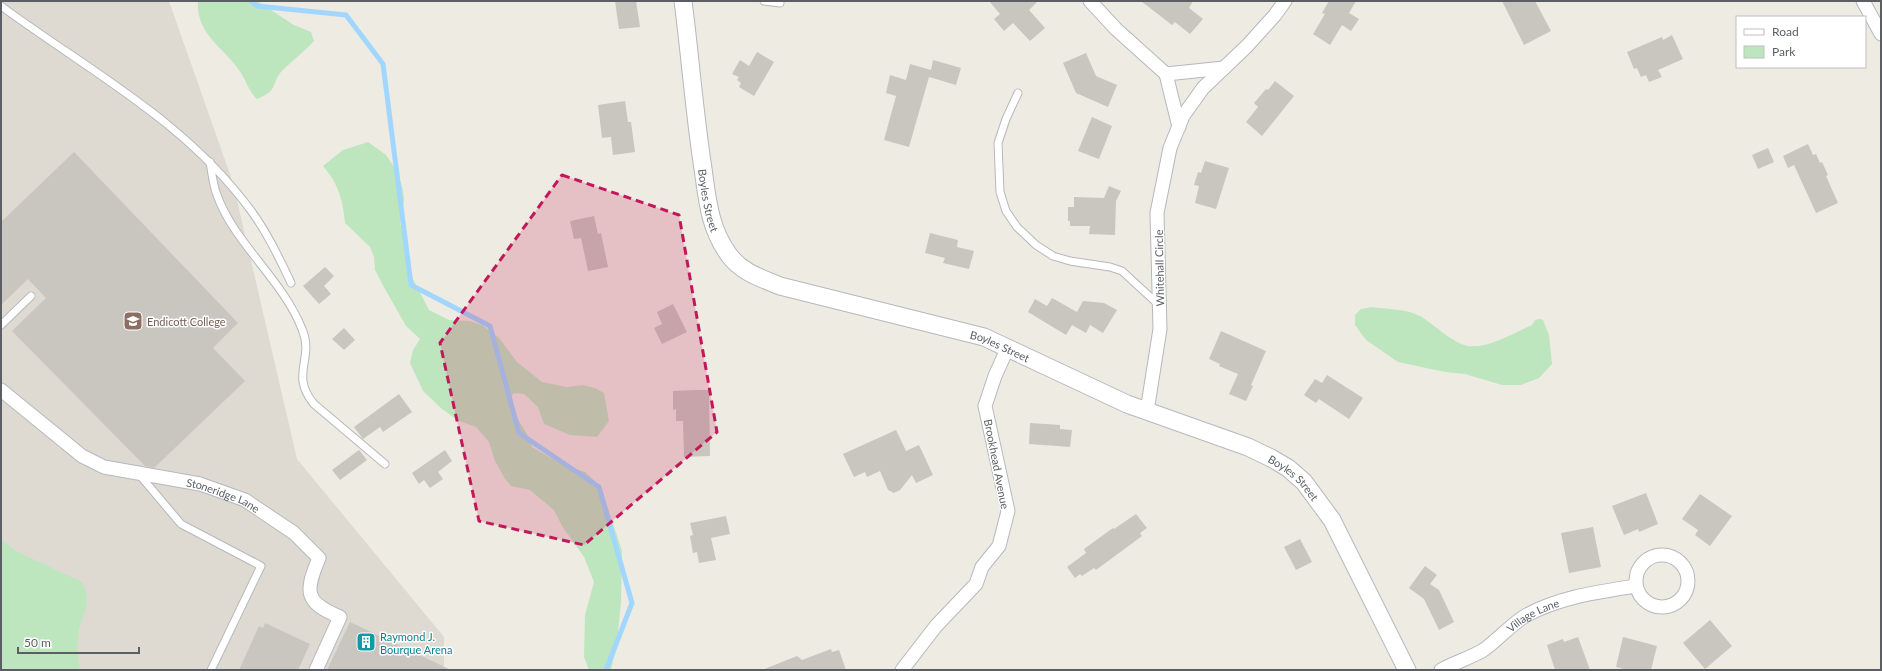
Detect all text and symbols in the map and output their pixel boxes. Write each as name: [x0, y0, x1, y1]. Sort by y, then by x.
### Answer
legend: [1736, 16, 1866, 68]
text: Road: [1772, 24, 1799, 39]
text: Park: [1772, 44, 1796, 59]
street label: Boyles Street: [697, 168, 722, 234]
street label: Whitehall Circle: [1152, 229, 1166, 307]
school or university icon: Endicott College: [122, 310, 144, 332]
place label: Endicott College: [147, 315, 226, 328]
street label: Boyles Street: [969, 327, 1032, 364]
street label: Brookhead Avenue: [982, 418, 1012, 510]
street label: Boyles Street: [1266, 452, 1322, 503]
street label: Stoneridge Lane: [185, 475, 263, 515]
street label: Village Lane: [1504, 596, 1561, 634]
scale bar: [18, 629, 139, 655]
place label: Raymond J. Bourque Arena: [380, 630, 452, 656]
building icon: Raymond J. Bourque Arena: [355, 631, 377, 653]
text: 50 m: [24, 635, 51, 650]

